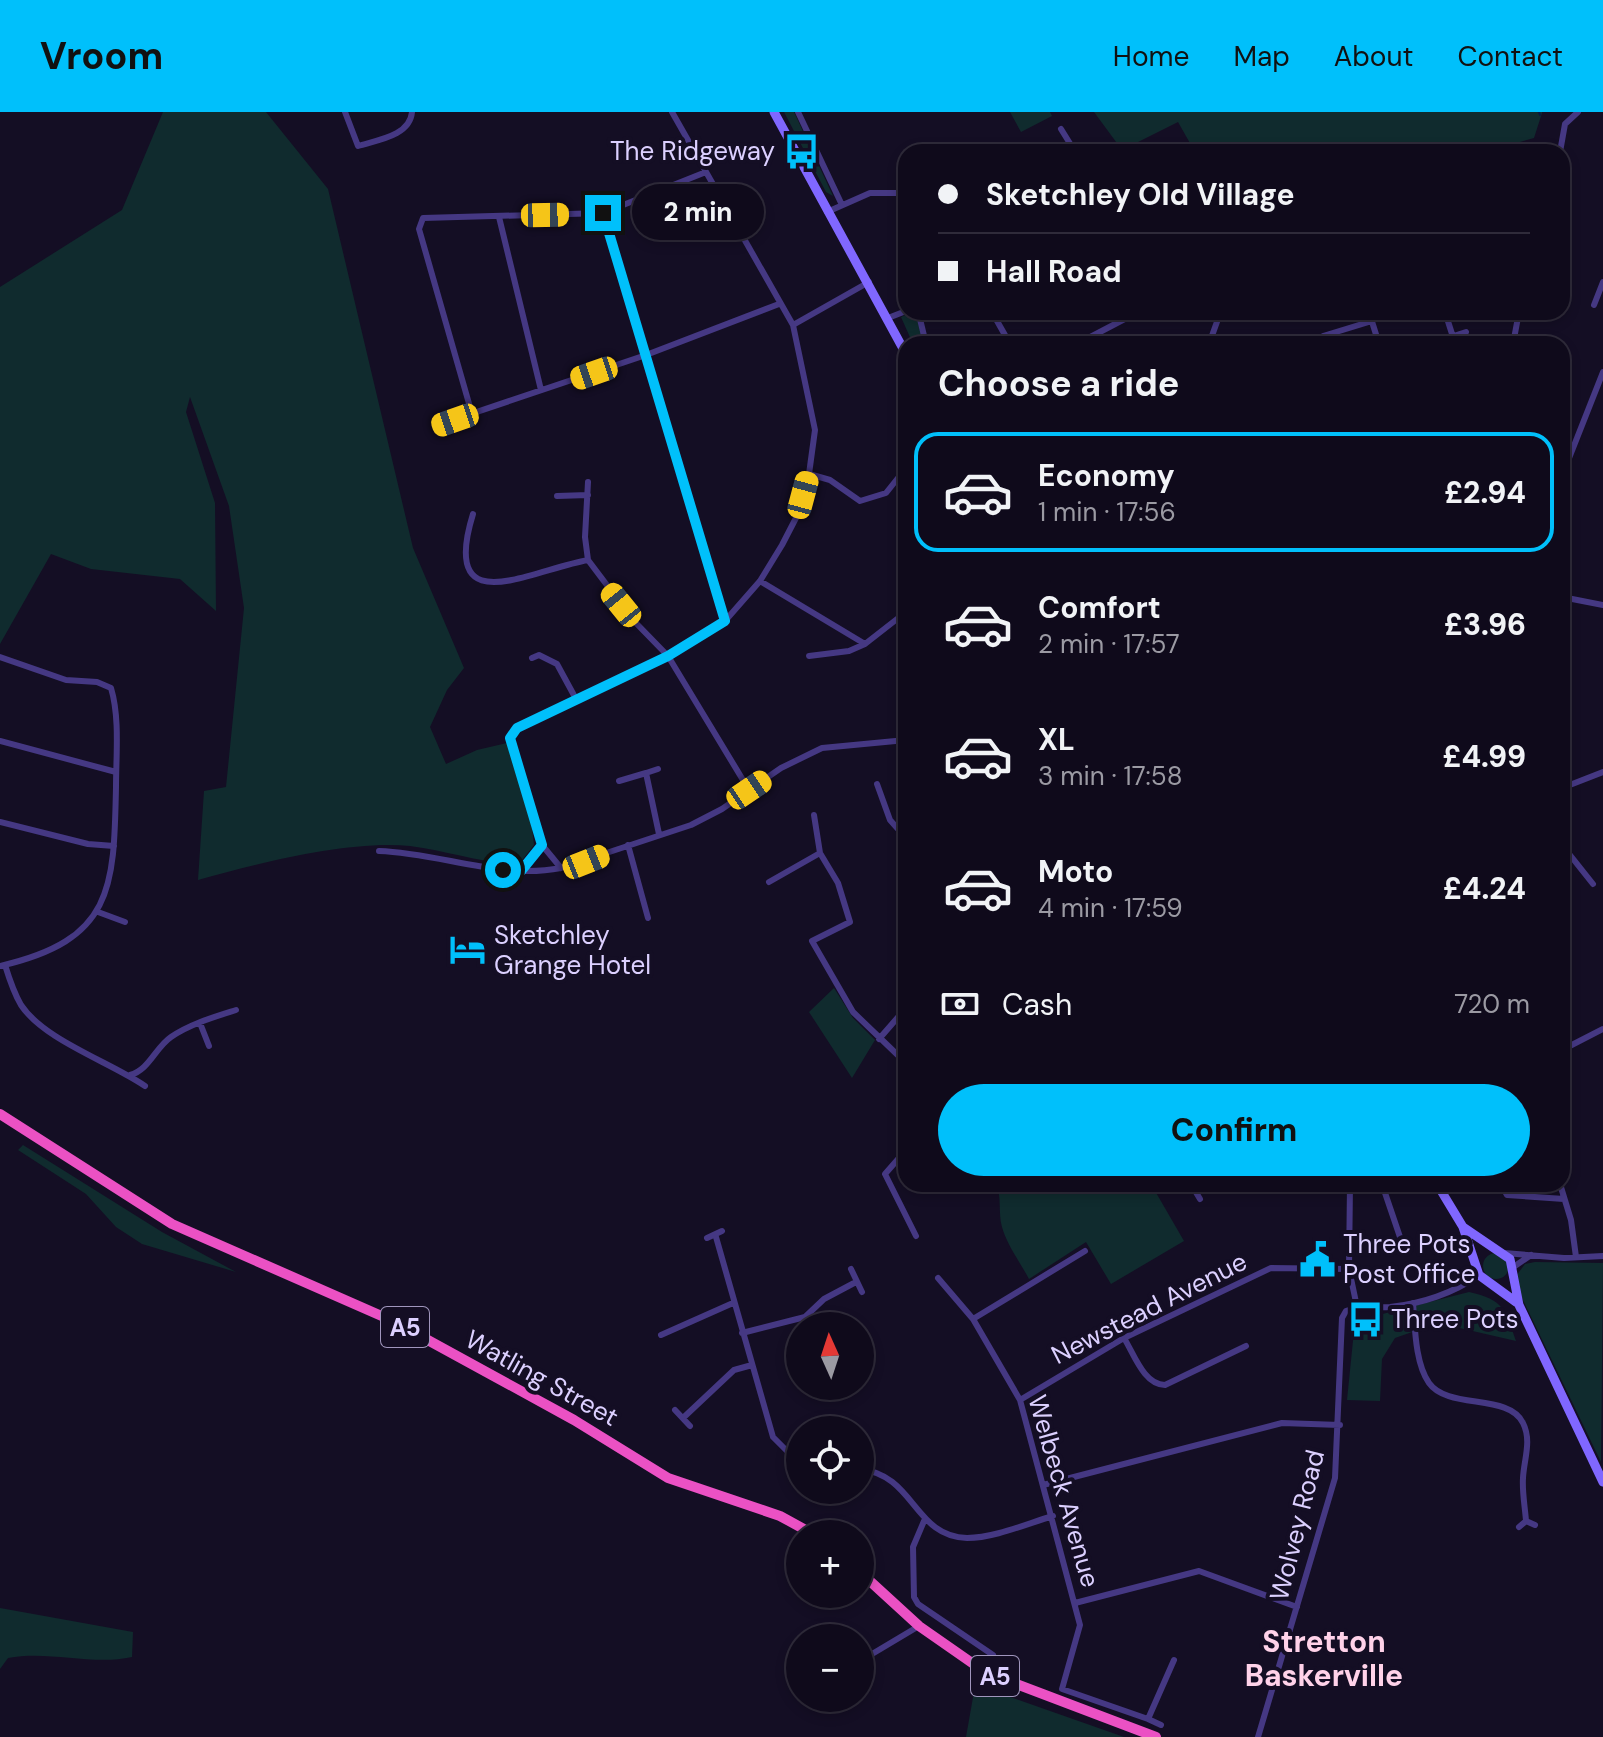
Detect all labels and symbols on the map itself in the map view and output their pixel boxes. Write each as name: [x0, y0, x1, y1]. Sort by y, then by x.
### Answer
bus stop icon: The Ridgeway: [782, 132, 820, 170]
place label: The Ridgeway: [610, 134, 775, 168]
callout: 2 min: [631, 185, 763, 241]
route end: [585, 195, 621, 231]
car: [521, 203, 569, 227]
car: [567, 354, 621, 392]
car: [428, 401, 482, 439]
car: [785, 469, 821, 521]
car: [597, 579, 645, 631]
car: [722, 767, 776, 813]
car: [559, 842, 613, 882]
route start: [485, 852, 521, 888]
place label: Sketchley Grange Hotel: [494, 918, 651, 982]
hotel icon: Sketchley Grange Hotel: [449, 931, 487, 969]
place label: Three Pots Post Office: [1343, 1227, 1476, 1291]
public building icon: Three Pots Post Office: [1298, 1240, 1336, 1278]
street label: Newstead Avenue: [1046, 1244, 1252, 1372]
bus stop icon: Three Pots: [1346, 1300, 1384, 1338]
place label: Three Pots: [1391, 1302, 1519, 1336]
road number: A5: [381, 1307, 429, 1347]
north arrow: [786, 1312, 874, 1400]
street label: Watling Street: [459, 1322, 625, 1434]
street label: Welbeck Avenue: [1020, 1391, 1108, 1591]
street label: Wolvey Road: [1262, 1446, 1332, 1604]
district label: Stretton Baskerville: [1245, 1622, 1403, 1695]
road number: A5: [971, 1656, 1019, 1696]

